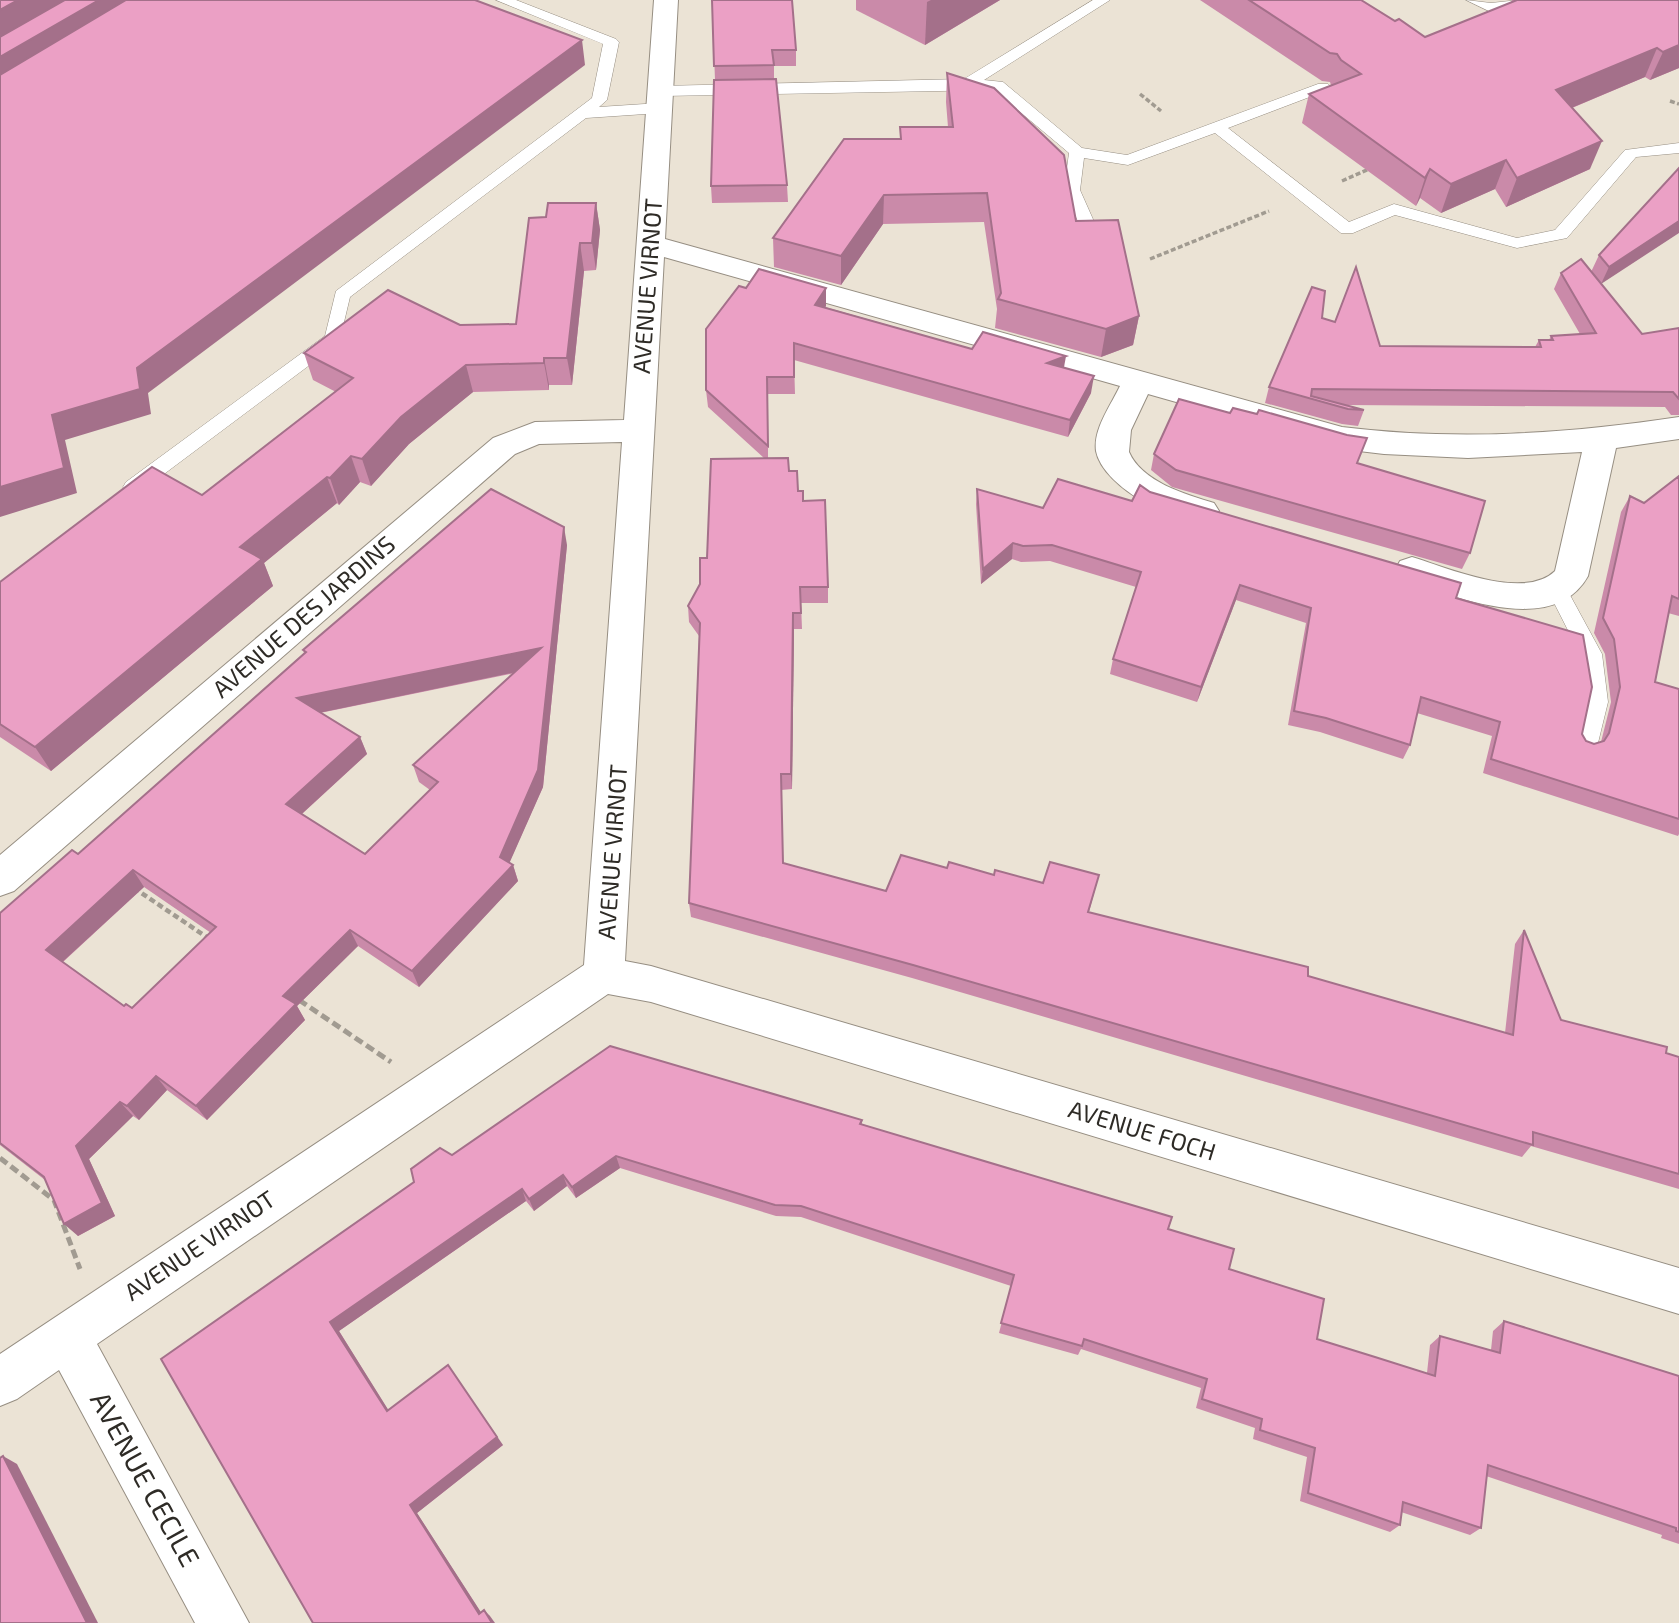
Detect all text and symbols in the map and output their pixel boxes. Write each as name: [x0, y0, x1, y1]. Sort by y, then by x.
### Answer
street label: AVENUE VIRNOT: [626, 197, 667, 374]
street label: AVENUE DES JARDINS: [206, 529, 400, 703]
street label: AVENUE VIRNOT: [591, 763, 632, 940]
street label: AVENUE FOCH: [1065, 1093, 1220, 1166]
street label: AVENUE VIRNOT: [118, 1184, 280, 1306]
street label: AVENUE CECILE: [84, 1385, 208, 1572]

